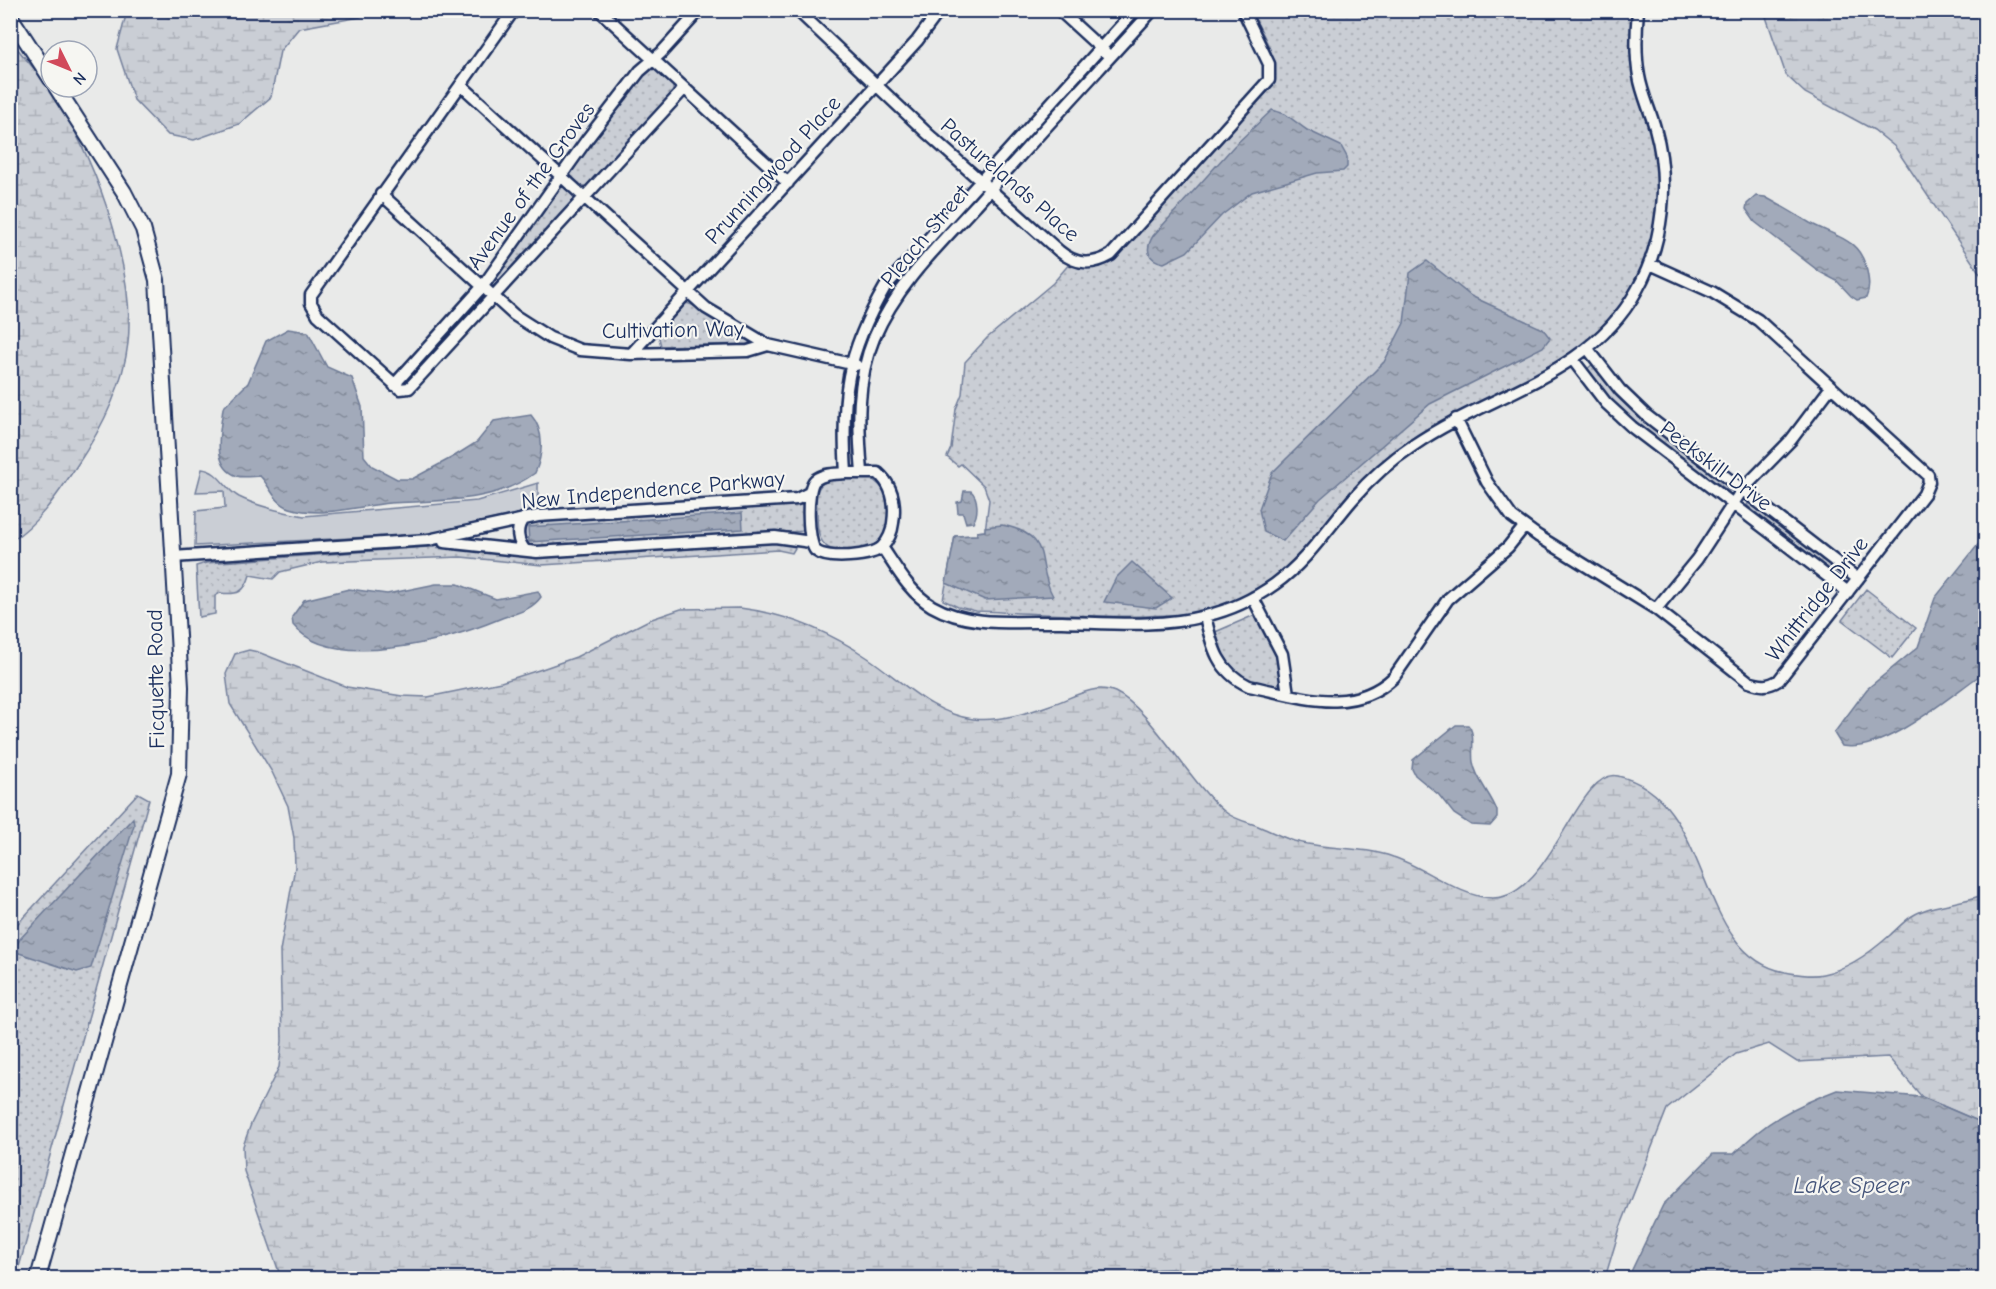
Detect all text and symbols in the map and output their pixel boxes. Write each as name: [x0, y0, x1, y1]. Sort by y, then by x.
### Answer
north arrow: [39, 39, 99, 99]
text: N: [69, 69, 89, 89]
street label: Prunningwood Place: [700, 90, 846, 250]
street label: Avenue of the Groves: [462, 97, 600, 275]
street label: Pasturelands Place: [935, 113, 1085, 247]
street label: Pleach Street: [875, 179, 975, 292]
street label: Cultivation Way: [602, 316, 744, 344]
street label: Peekskill Drive: [1655, 416, 1777, 516]
street label: New Independence Parkway: [520, 466, 786, 514]
street label: Whittridge Drive: [1760, 531, 1874, 667]
street label: Ficquette Road: [142, 609, 170, 749]
water label: Lake Speer: [1793, 1171, 1910, 1199]

